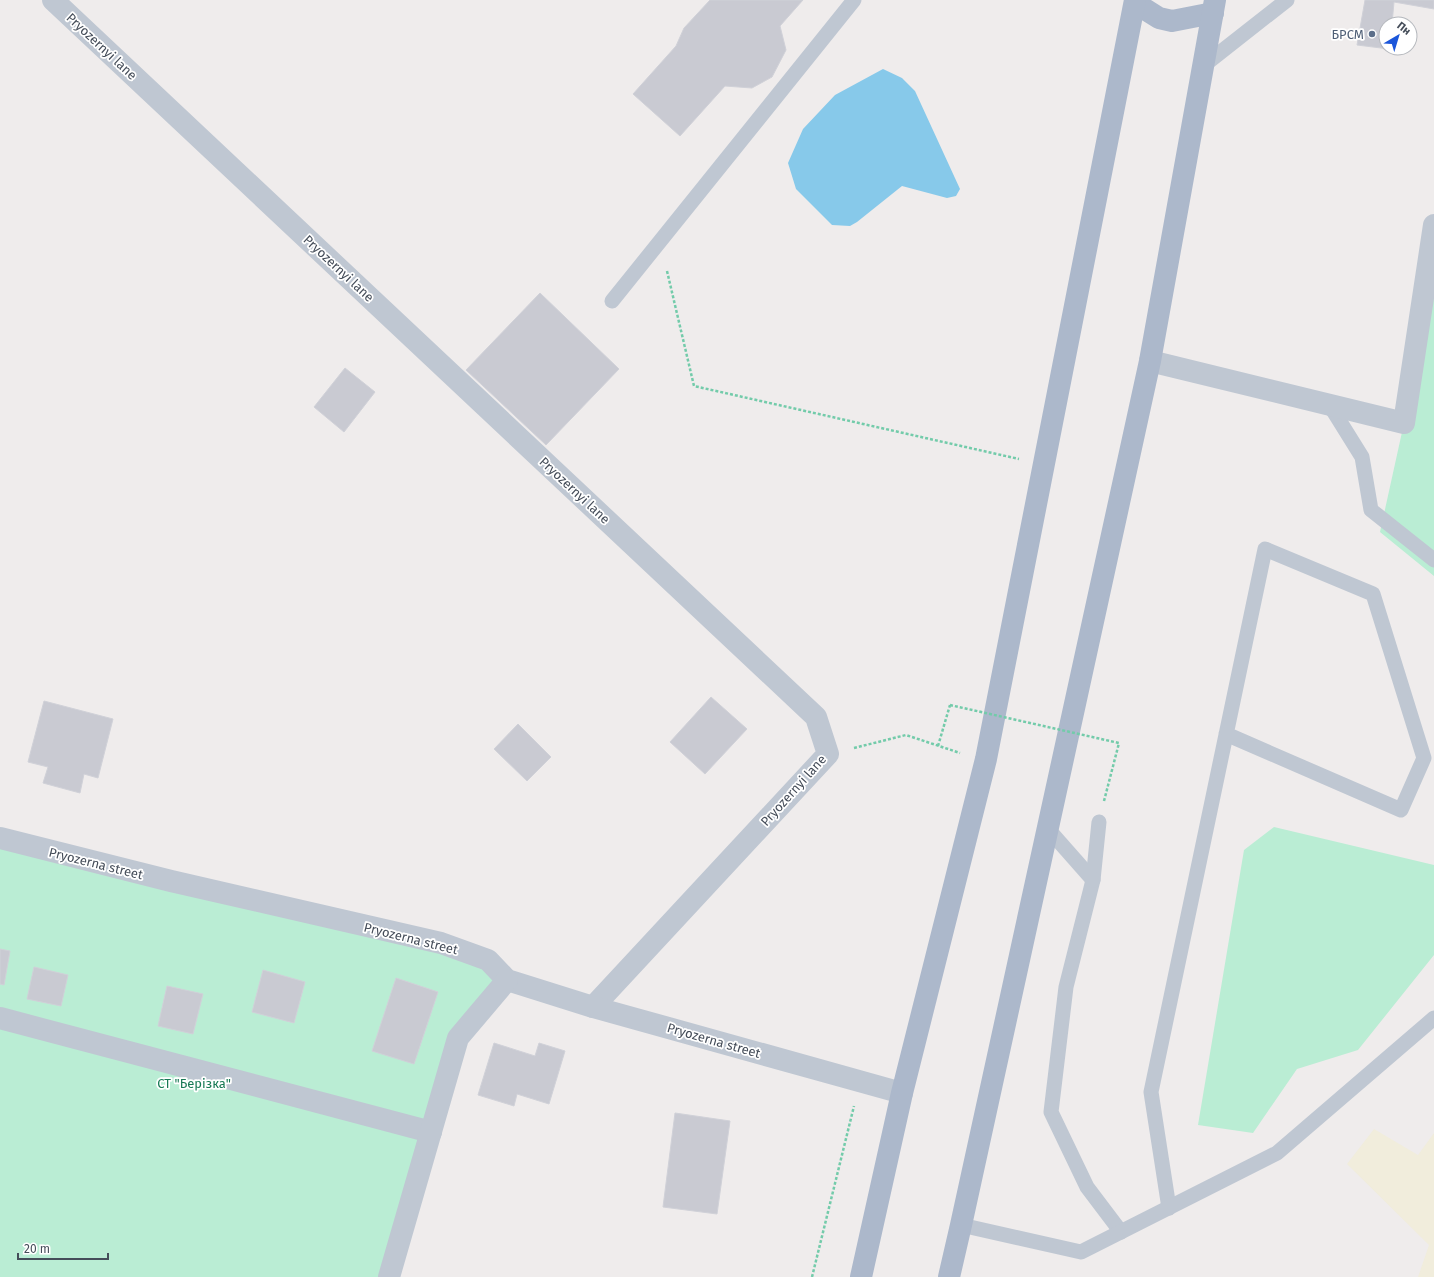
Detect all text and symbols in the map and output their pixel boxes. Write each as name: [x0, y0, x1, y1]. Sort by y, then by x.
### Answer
street label: Pryozernyi lane: [63, 10, 140, 83]
north arrow: [1378, 16, 1418, 56]
text: Пн: [1394, 19, 1413, 38]
place label: БРСМ: [1332, 27, 1364, 42]
marker: БРСМ: [1367, 29, 1377, 39]
street label: Pryozernyi lane: [300, 232, 377, 305]
street label: Pryozernyi lane: [536, 454, 613, 527]
street label: Pryozernyi lane: [758, 752, 829, 829]
street label: Pryozerna street: [47, 845, 145, 882]
street label: Pryozerna street: [362, 920, 460, 957]
street label: Pryozerna street: [666, 1020, 762, 1061]
park label: СТ "Берізка": [157, 1076, 231, 1091]
scale bar: [18, 1235, 108, 1261]
text: 20 m: [24, 1242, 50, 1256]

